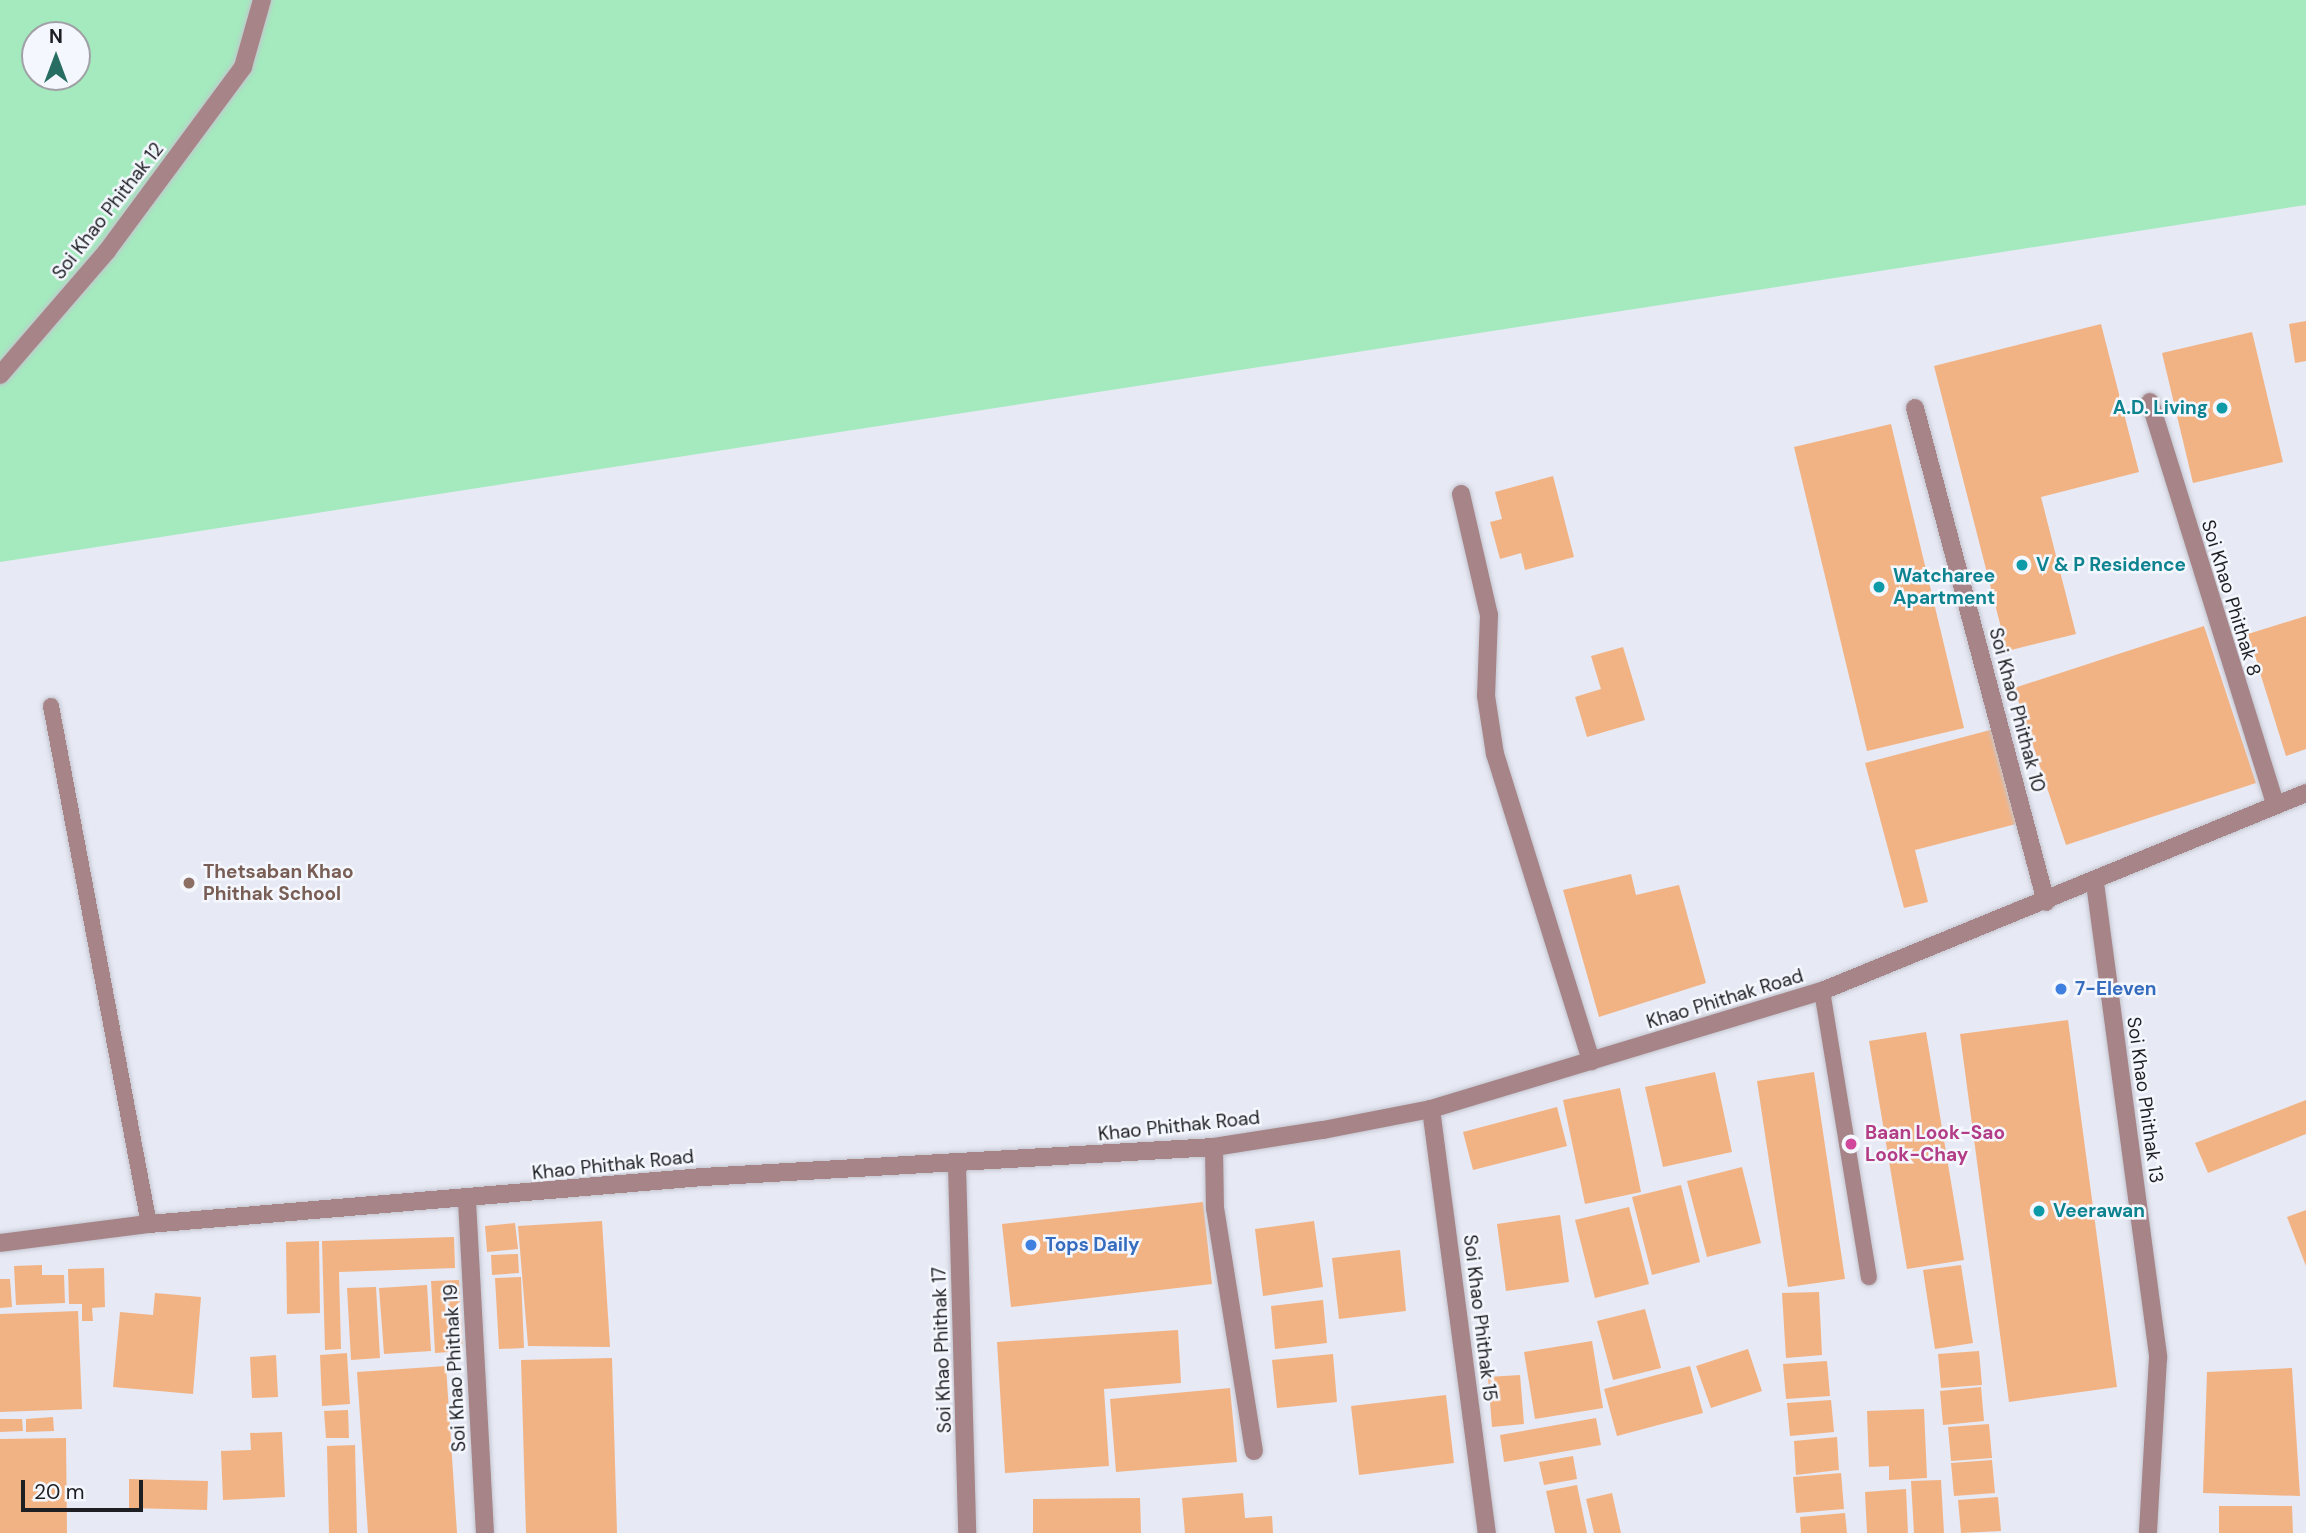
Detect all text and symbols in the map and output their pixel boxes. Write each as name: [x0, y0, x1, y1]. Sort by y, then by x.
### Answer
north arrow: [21, 21, 91, 91]
text: N: [49, 24, 63, 49]
street label: Soi Khao Phithak 12: [48, 138, 168, 284]
place label: A.D. Living: [2113, 397, 2208, 419]
marker: A.D. Living: [2214, 400, 2230, 416]
street label: Soi Khao Phithak 8: [2196, 517, 2266, 679]
place label: V & P Residence: [2036, 554, 2186, 576]
marker: V & P Residence: [2014, 557, 2030, 573]
place label: Watcharee Apartment: [1893, 565, 1995, 609]
marker: Watcharee Apartment: [1871, 579, 1887, 595]
street label: Soi Khao Phithak 10: [1984, 625, 2050, 795]
place label: Thetsaban Khao Phithak School: [203, 861, 353, 905]
marker: Thetsaban Khao Phithak School: [181, 875, 197, 891]
street label: Khao Phithak Road: [1644, 964, 1806, 1034]
place label: 7-Eleven: [2075, 978, 2157, 1000]
marker: 7-Eleven: [2053, 981, 2069, 997]
street label: Soi Khao Phithak 13: [2122, 1015, 2168, 1185]
street label: Khao Phithak Road: [1097, 1106, 1261, 1146]
place label: Baan Look-Sao Look-Chay: [1865, 1122, 2005, 1166]
marker: Baan Look-Sao Look-Chay: [1843, 1136, 1859, 1152]
street label: Khao Phithak Road: [531, 1145, 695, 1185]
place label: Veerawan: [2053, 1200, 2145, 1222]
marker: Veerawan: [2031, 1203, 2047, 1219]
street label: Soi Khao Phithak 15: [1458, 1233, 1502, 1403]
place label: Tops Daily: [1045, 1234, 1140, 1256]
marker: Tops Daily: [1023, 1237, 1039, 1253]
street label: Soi Khao Phithak 17: [928, 1266, 956, 1434]
street label: Soi Khao Phithak 19: [439, 1283, 471, 1453]
scale bar: [24, 1466, 147, 1510]
text: 20 m: [34, 1478, 85, 1506]

